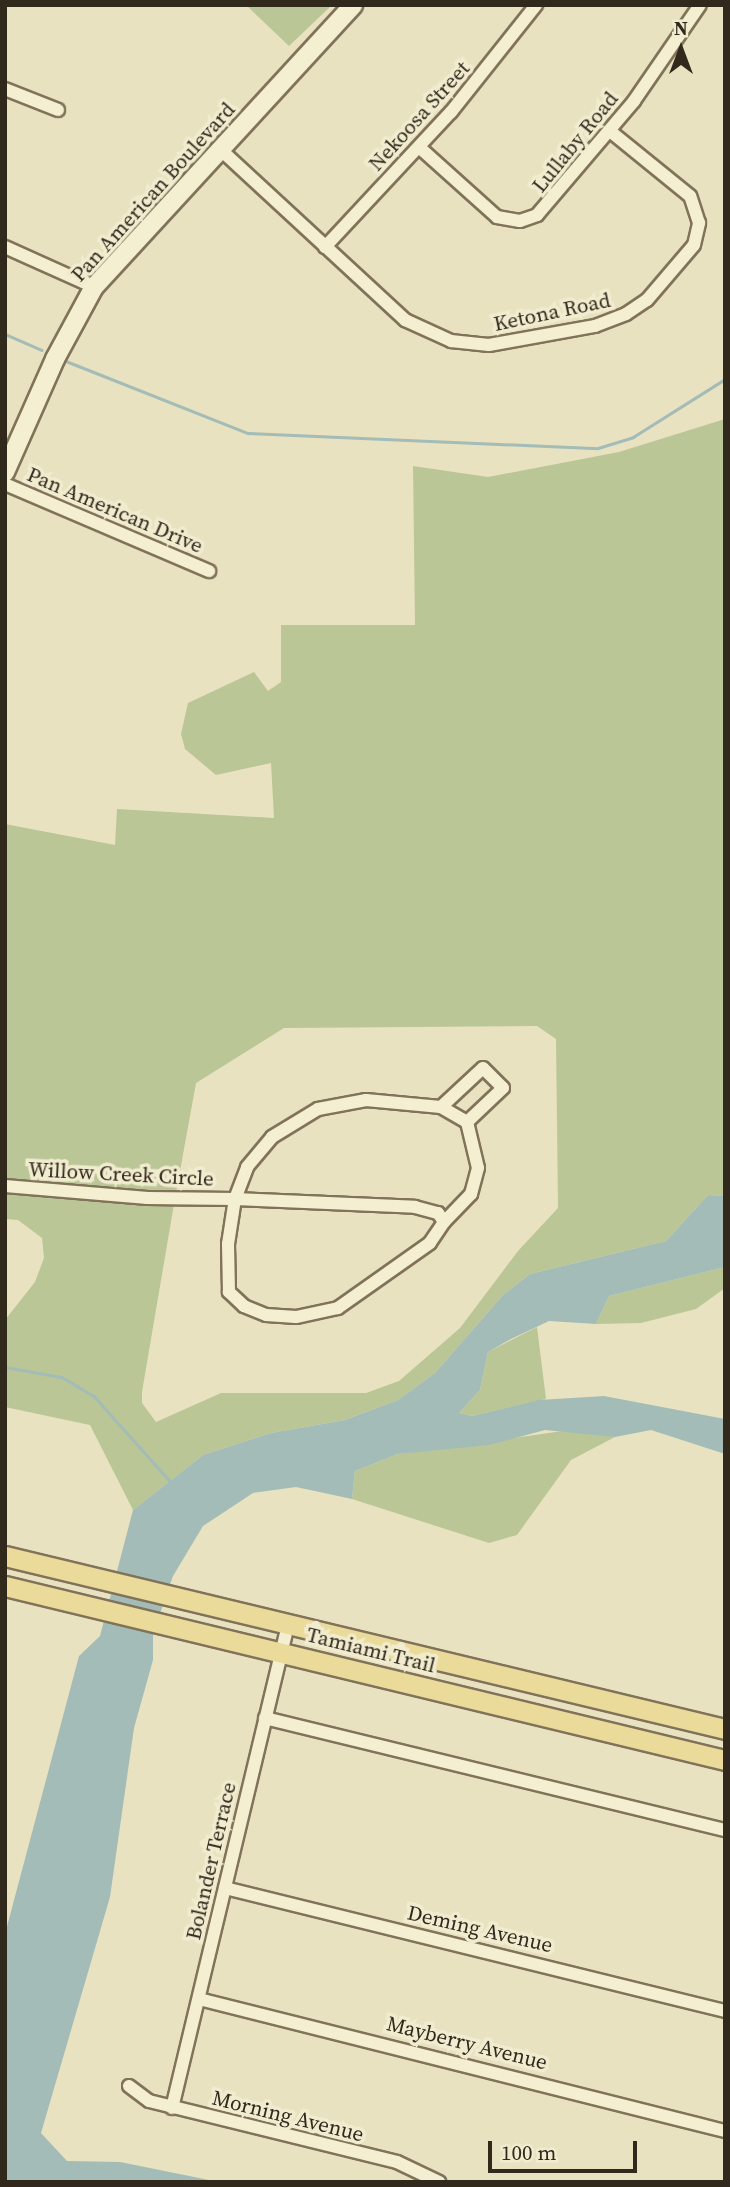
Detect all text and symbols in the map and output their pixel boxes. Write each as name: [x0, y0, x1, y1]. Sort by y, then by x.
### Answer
north arrow: [646, 14, 716, 84]
text: N: [674, 15, 688, 41]
street label: Nekoosa Street: [363, 56, 475, 176]
street label: Lullaby Road: [527, 87, 623, 197]
street label: Pan American Boulevard: [66, 97, 240, 287]
street label: Ketona Road: [491, 287, 613, 337]
street label: Pan American Drive: [23, 462, 207, 558]
street label: Willow Creek Circle: [28, 1157, 214, 1191]
street label: Tamiami Trail: [304, 1622, 438, 1678]
street label: Bolander Terrace: [181, 1780, 241, 1942]
street label: Deming Avenue: [405, 1900, 555, 1958]
street label: Mayberry Avenue: [384, 2011, 550, 2075]
street label: Morning Avenue: [210, 2085, 366, 2147]
scale bar: [492, 2128, 641, 2172]
text: 100 m: [501, 2138, 556, 2167]

